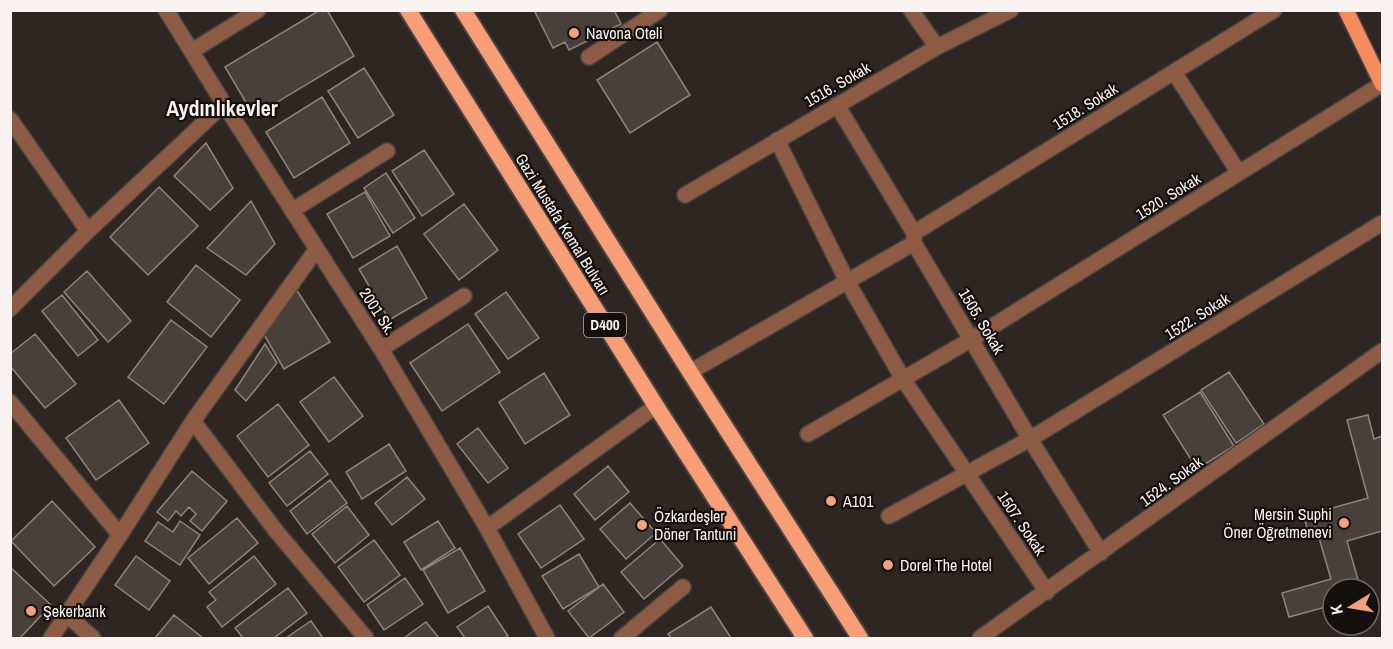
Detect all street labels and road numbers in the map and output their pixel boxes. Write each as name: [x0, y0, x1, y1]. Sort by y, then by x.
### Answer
street label: 1516. Sokak: [800, 56, 874, 112]
street label: 1518. Sokak: [1048, 77, 1122, 135]
street label: Gazi Mustafa Kemal Bulvarı: [510, 149, 616, 299]
street label: 1520. Sokak: [1131, 167, 1205, 225]
street label: 2001 Sk.: [355, 283, 401, 339]
street label: 1505. Sokak: [954, 284, 1010, 358]
street label: 1522. Sokak: [1160, 287, 1234, 345]
road number: D400: [584, 313, 626, 337]
street label: 1524. Sokak: [1135, 450, 1207, 511]
street label: 1507. Sokak: [992, 487, 1052, 560]

